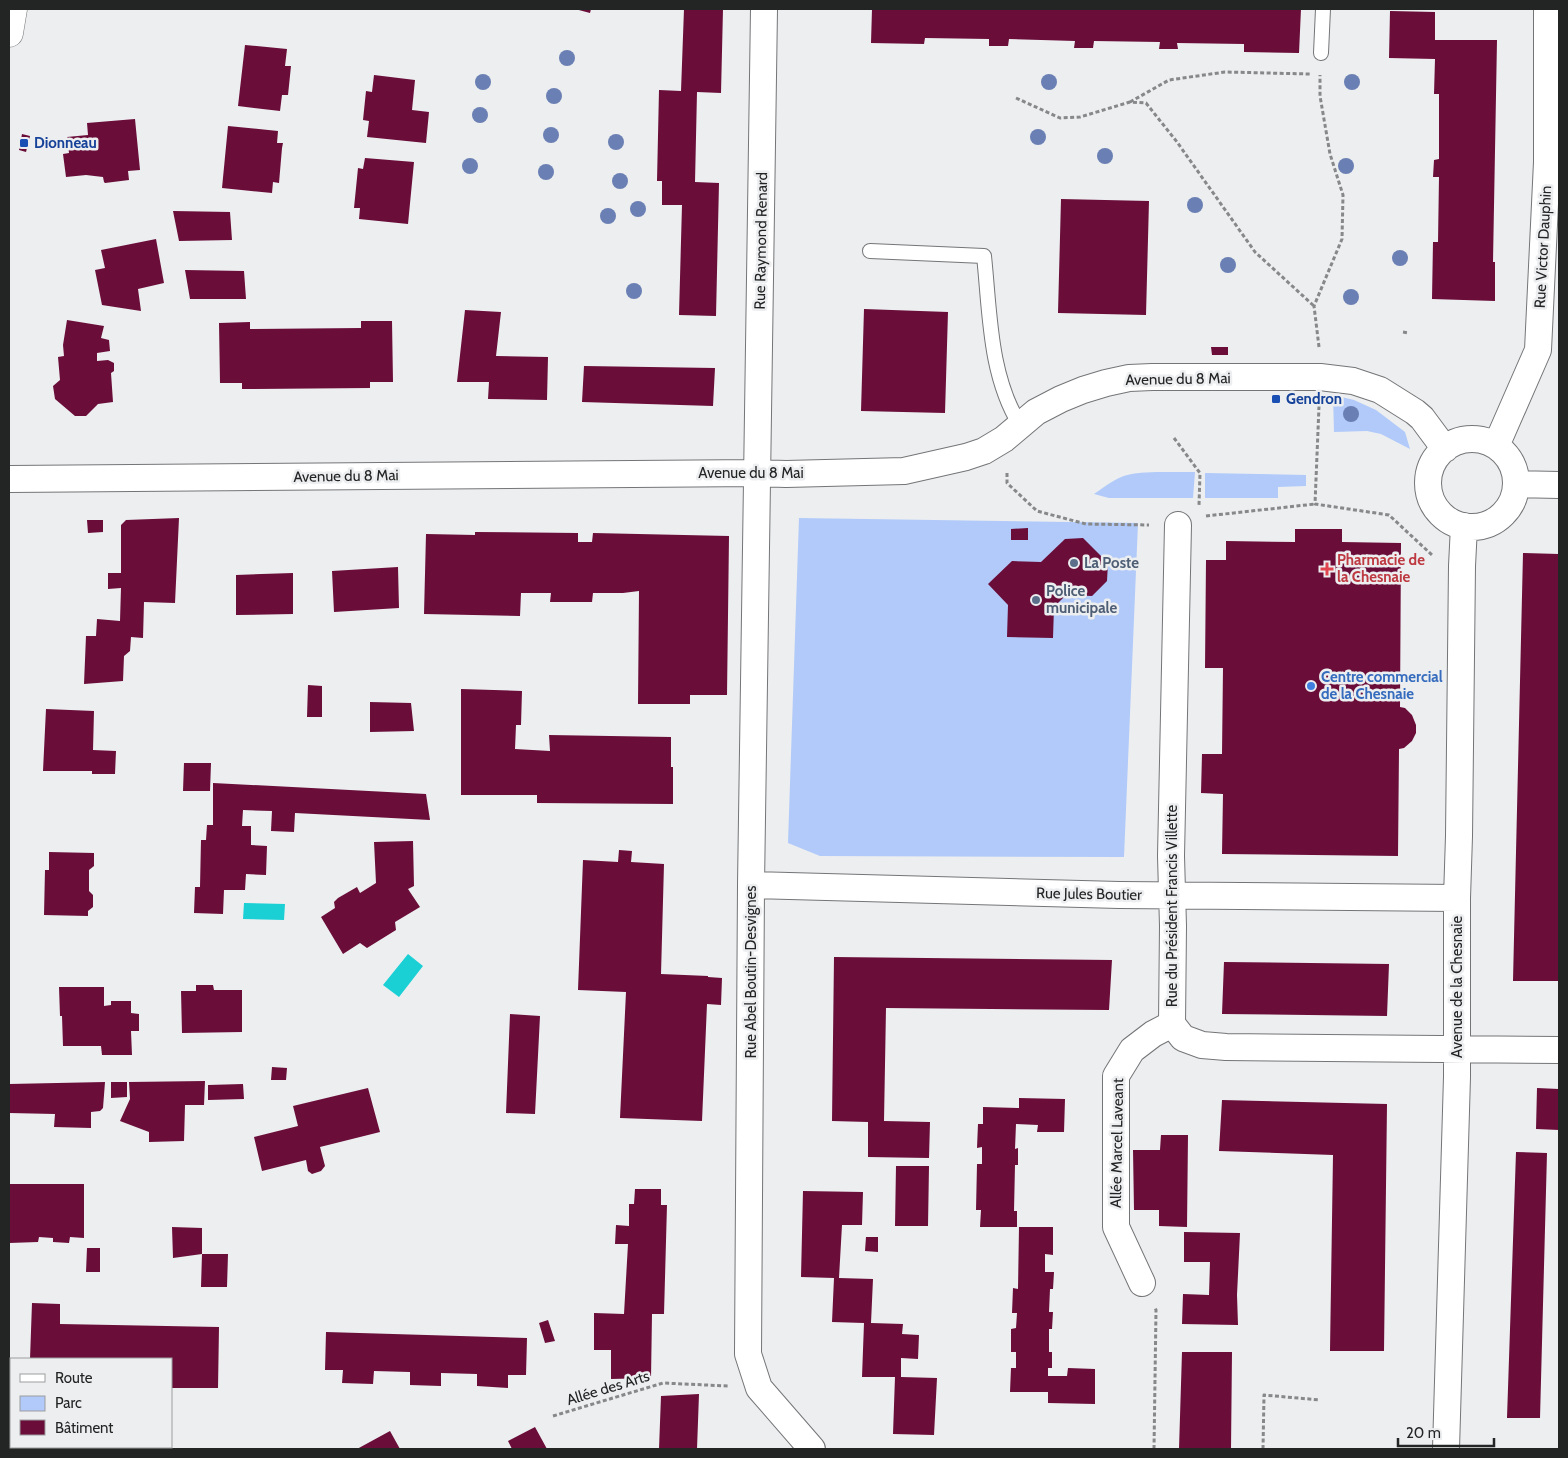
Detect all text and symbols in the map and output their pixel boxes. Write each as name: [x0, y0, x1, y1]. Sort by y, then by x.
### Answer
place label: Dionneau: [34, 134, 97, 152]
marker: Dionneau: [18, 137, 30, 149]
street label: Rue Raymond Renard: [751, 172, 771, 310]
street label: Rue Victor Dauphin: [1531, 185, 1555, 309]
street label: Avenue du 8 Mai: [1125, 369, 1231, 389]
place label: Gendron: [1286, 390, 1342, 408]
marker: Gendron: [1270, 393, 1282, 405]
street label: Avenue du 8 Mai: [698, 464, 804, 482]
street label: Avenue du 8 Mai: [293, 466, 399, 486]
place label: Pharmacie de la Chesnaie: [1337, 551, 1425, 586]
place label: La Poste: [1084, 554, 1139, 572]
marker: La Poste: [1068, 557, 1080, 569]
marker: Pharmacie de la Chesnaie: [1321, 563, 1333, 575]
place label: Police municipale: [1046, 582, 1117, 617]
marker: Police municipale: [1030, 594, 1042, 606]
place label: Centre commercial de la Chesnaie: [1321, 668, 1443, 703]
marker: Centre commercial de la Chesnaie: [1305, 680, 1317, 692]
street label: Rue du Président Francis Villette: [1163, 804, 1181, 1007]
street label: Rue Jules Boutier: [1036, 884, 1142, 904]
street label: Rue Abel Boutin-Desvignes: [742, 886, 760, 1059]
street label: Avenue de la Chesnaie: [1448, 916, 1466, 1058]
street label: Allée Marcel Laveant: [1107, 1078, 1127, 1208]
legend: [10, 1358, 172, 1448]
street label: Allée des Arts: [564, 1367, 652, 1409]
text: Route: [55, 1369, 93, 1387]
text: Parc: [55, 1394, 82, 1412]
scale bar: [1398, 1416, 1494, 1448]
text: Bâtiment: [55, 1419, 113, 1437]
text: 20 m: [1406, 1424, 1441, 1442]

